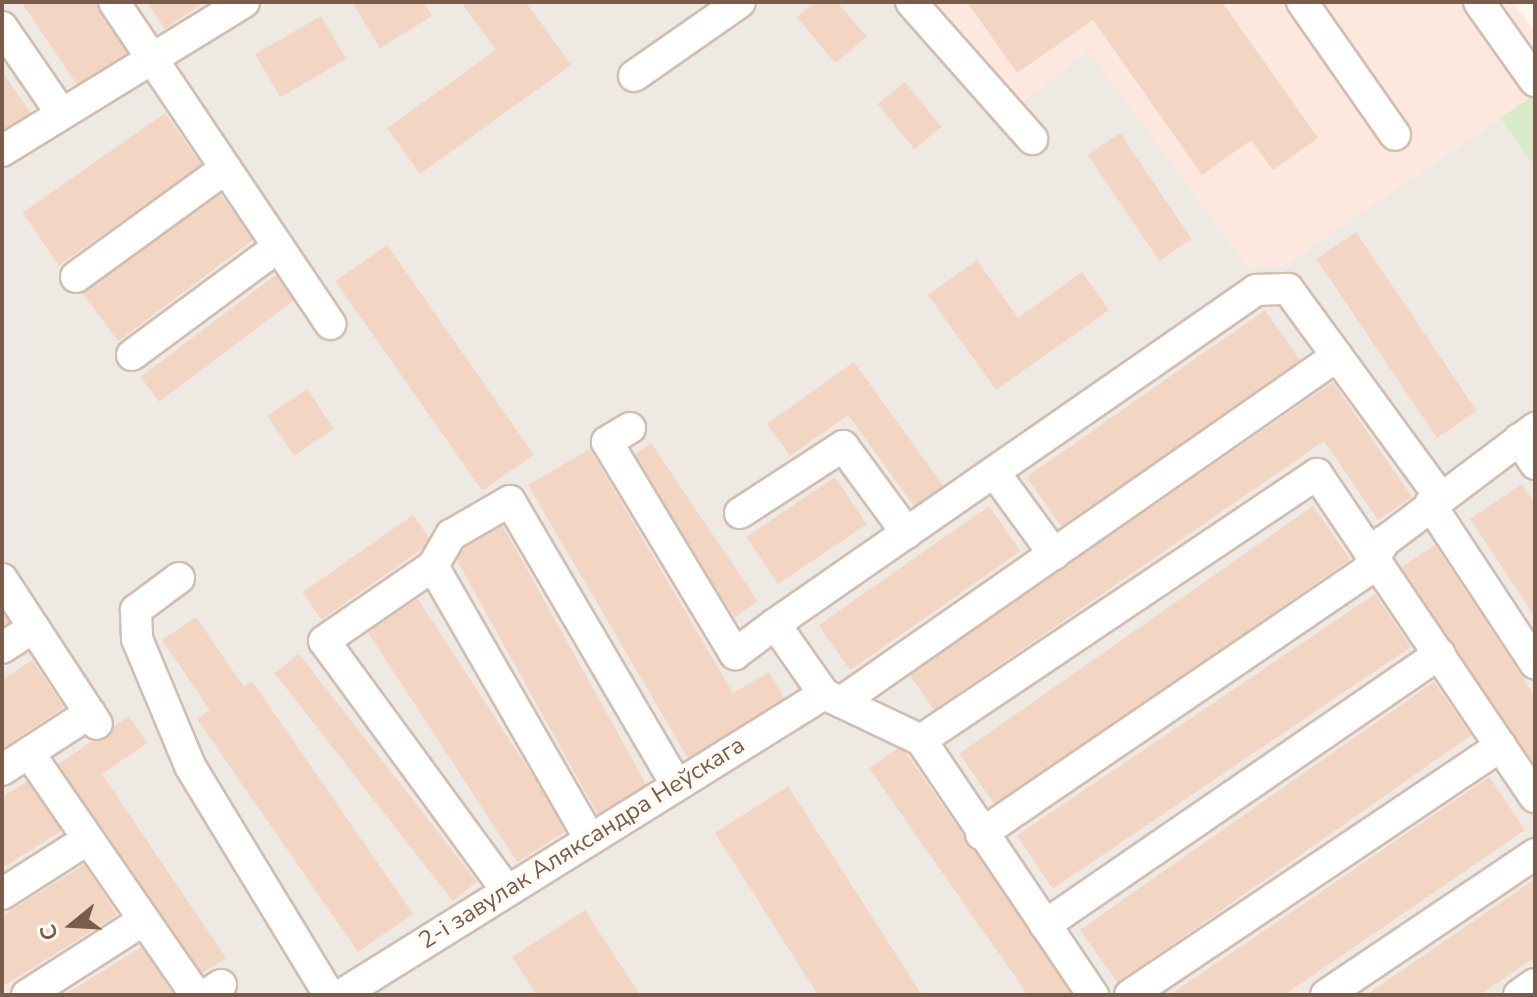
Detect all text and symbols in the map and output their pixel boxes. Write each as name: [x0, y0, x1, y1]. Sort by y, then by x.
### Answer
street label: 2-і завулак Аляксандра Неўскага: [414, 731, 750, 955]
north arrow: [32, 885, 112, 965]
text: С: [33, 921, 66, 944]

